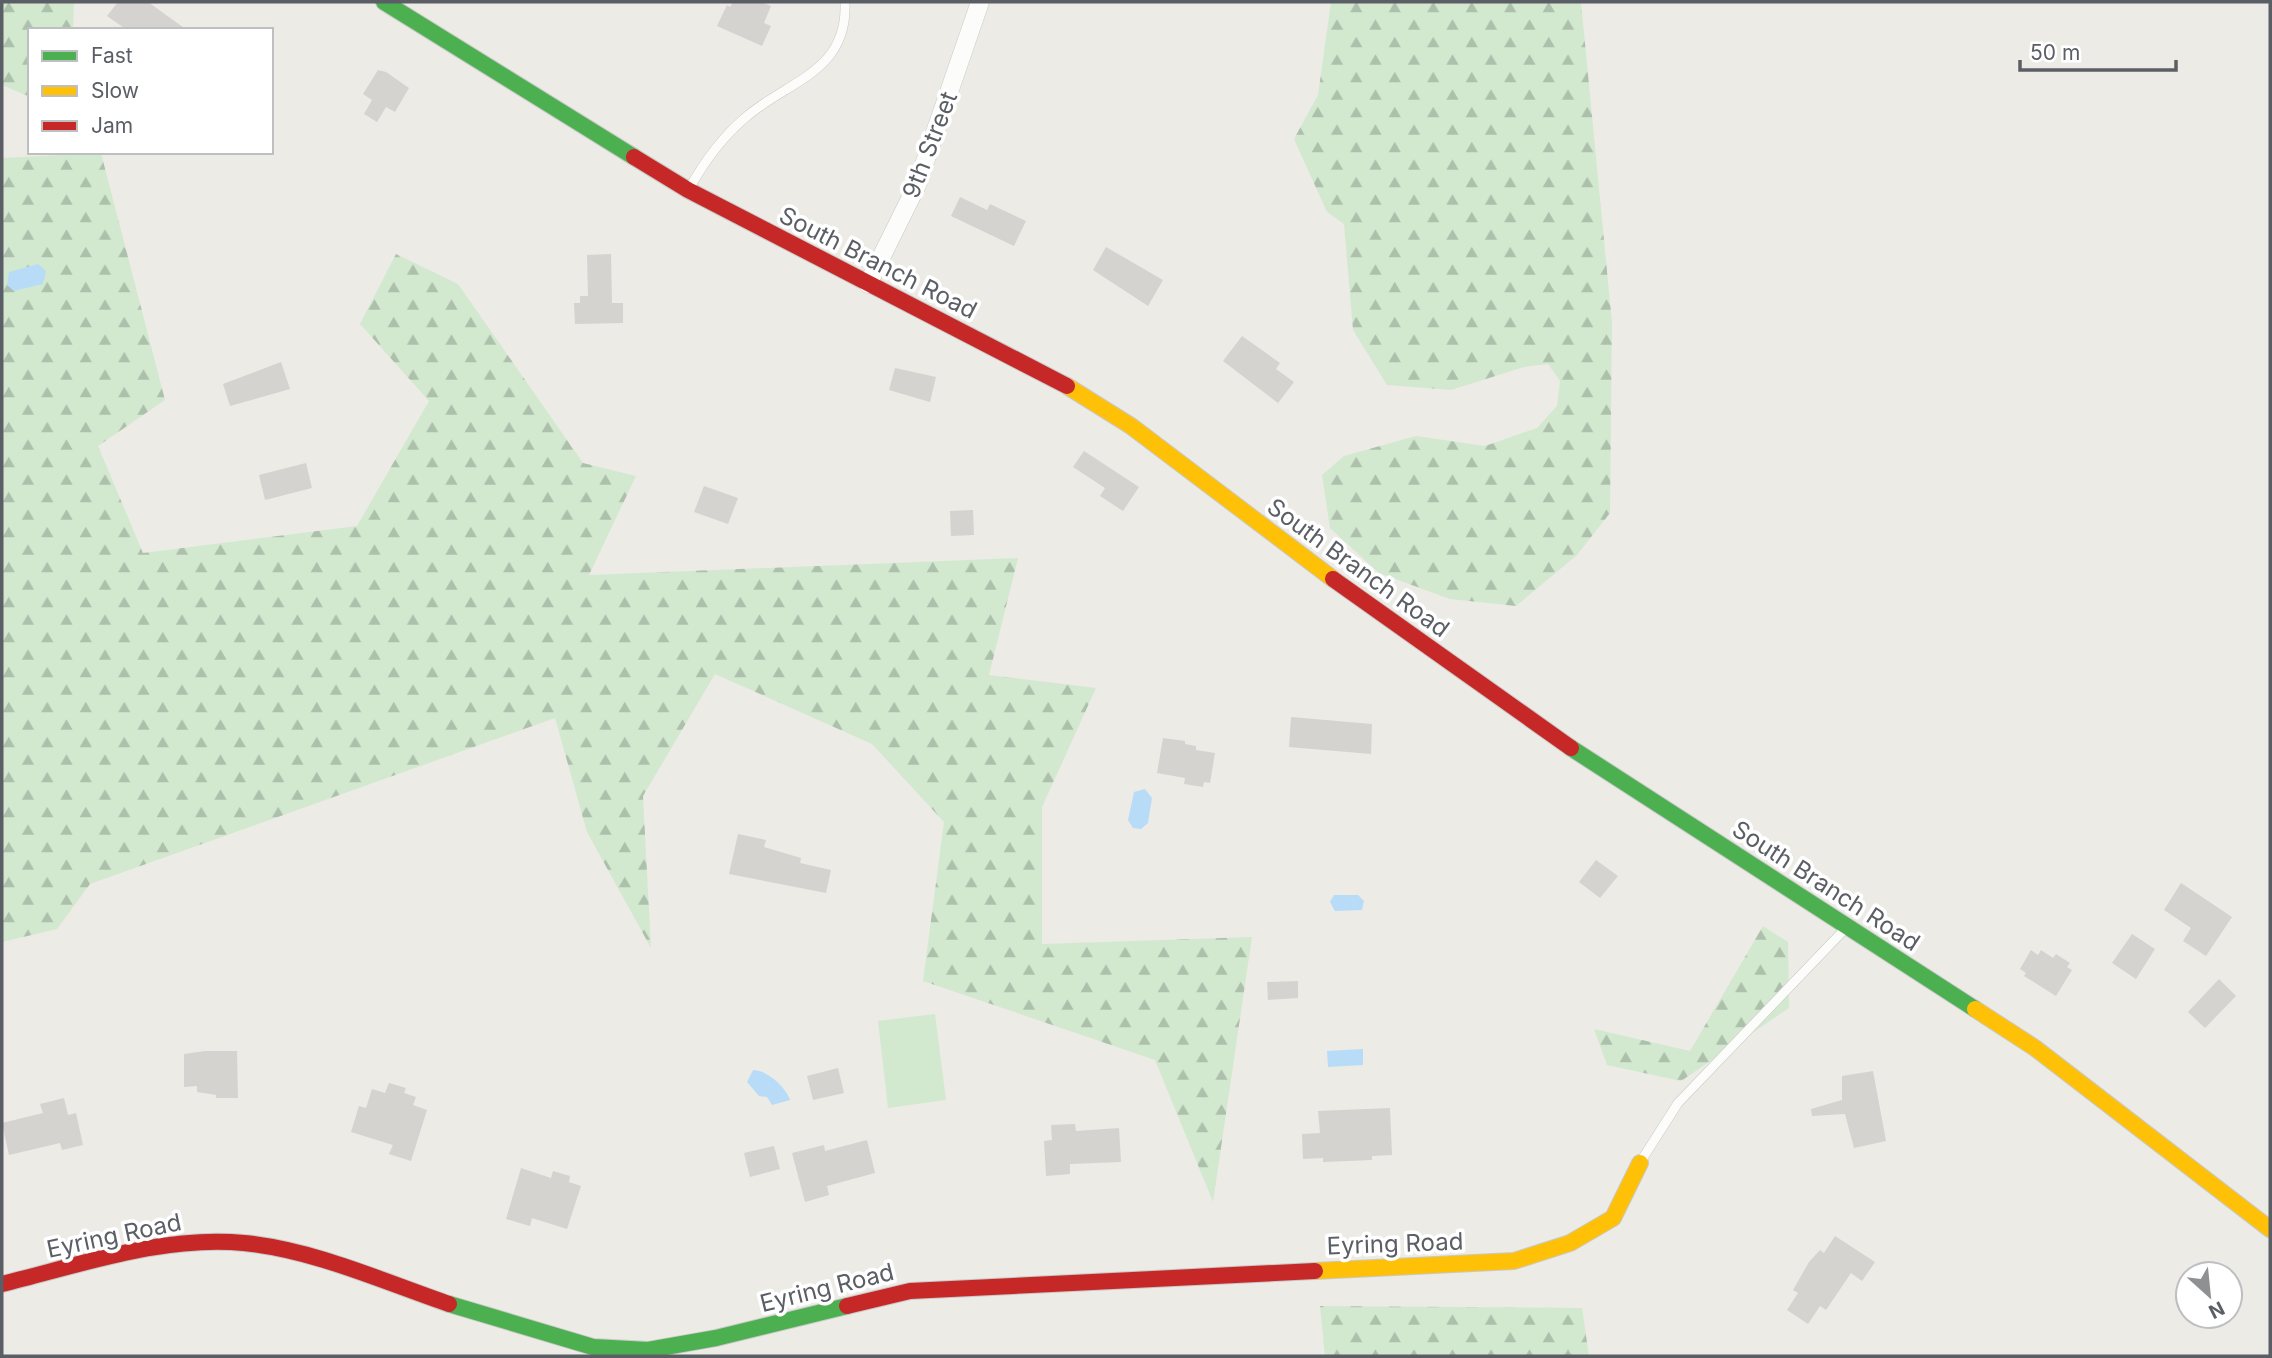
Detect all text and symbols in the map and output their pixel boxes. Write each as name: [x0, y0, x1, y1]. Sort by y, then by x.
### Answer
legend: [28, 28, 273, 154]
scale bar: [2020, 28, 2176, 72]
text: 50 m: [2030, 40, 2080, 65]
text: Fast: [91, 43, 133, 68]
text: Slow: [91, 78, 139, 103]
street label: 9th Street: [896, 87, 963, 202]
text: Jam: [91, 113, 133, 138]
street label: South Branch Road: [775, 200, 982, 325]
street label: South Branch Road: [1262, 492, 1455, 643]
street label: South Branch Road: [1727, 814, 1925, 957]
street label: Eyring Road: [44, 1207, 184, 1264]
street label: Eyring Road: [1326, 1227, 1464, 1260]
street label: Eyring Road: [757, 1257, 897, 1318]
north arrow: [2174, 1260, 2244, 1330]
text: N: [2205, 1296, 2228, 1323]

